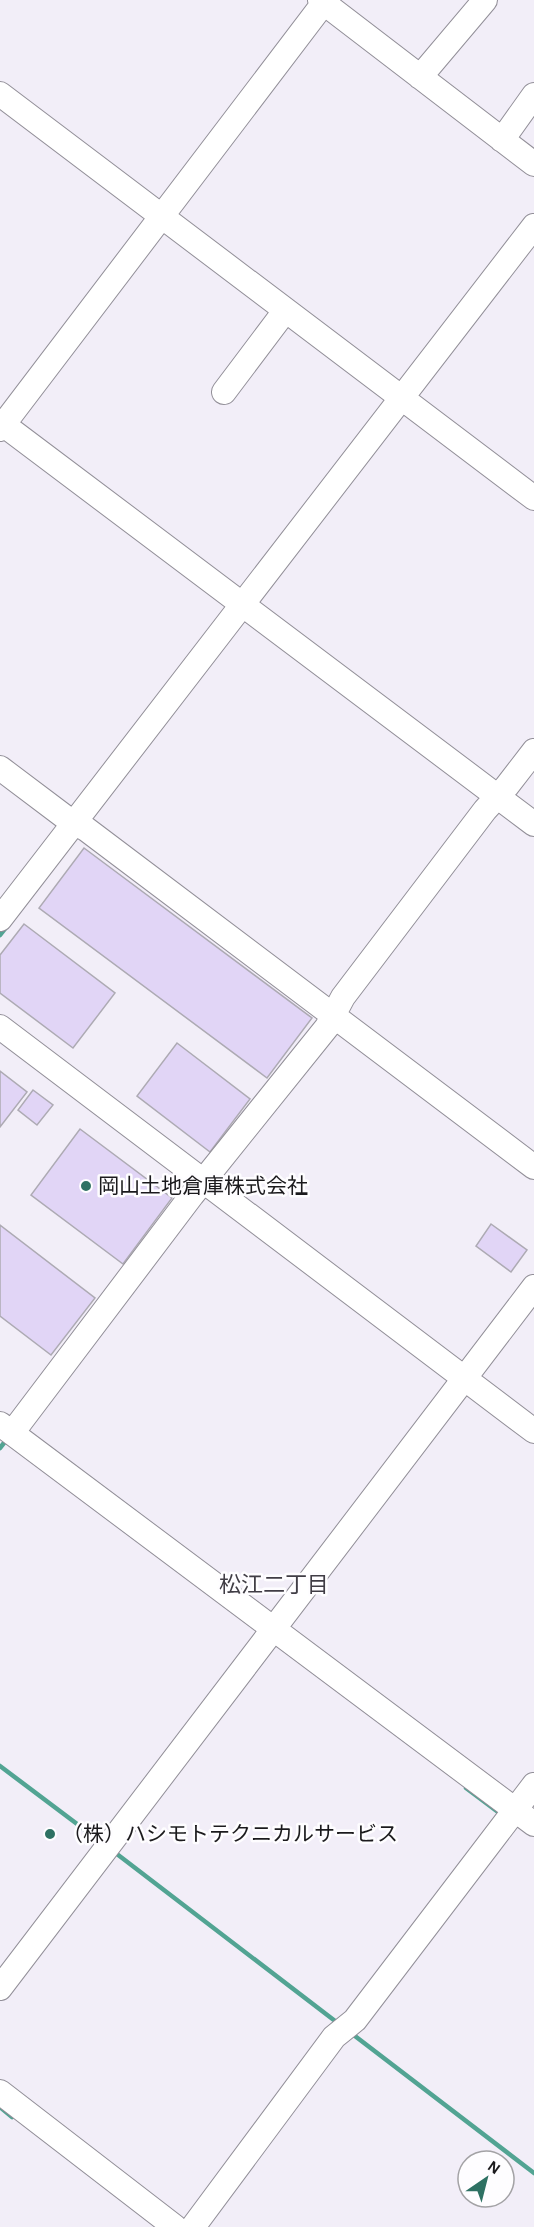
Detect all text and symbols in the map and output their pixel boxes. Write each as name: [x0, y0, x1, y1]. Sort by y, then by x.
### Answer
place label: 岡山土地倉庫株式会社: [98, 1175, 308, 1197]
marker: 岡山土地倉庫株式会社: [79, 1179, 93, 1193]
district label: 松江二丁目: [219, 1573, 329, 1596]
place label: （株）ハシモトテクニカルサービス: [62, 1823, 398, 1845]
marker: （株）ハシモトテクニカルサービス: [43, 1827, 57, 1841]
north arrow: [456, 2149, 516, 2209]
text: N: [485, 2158, 503, 2177]

